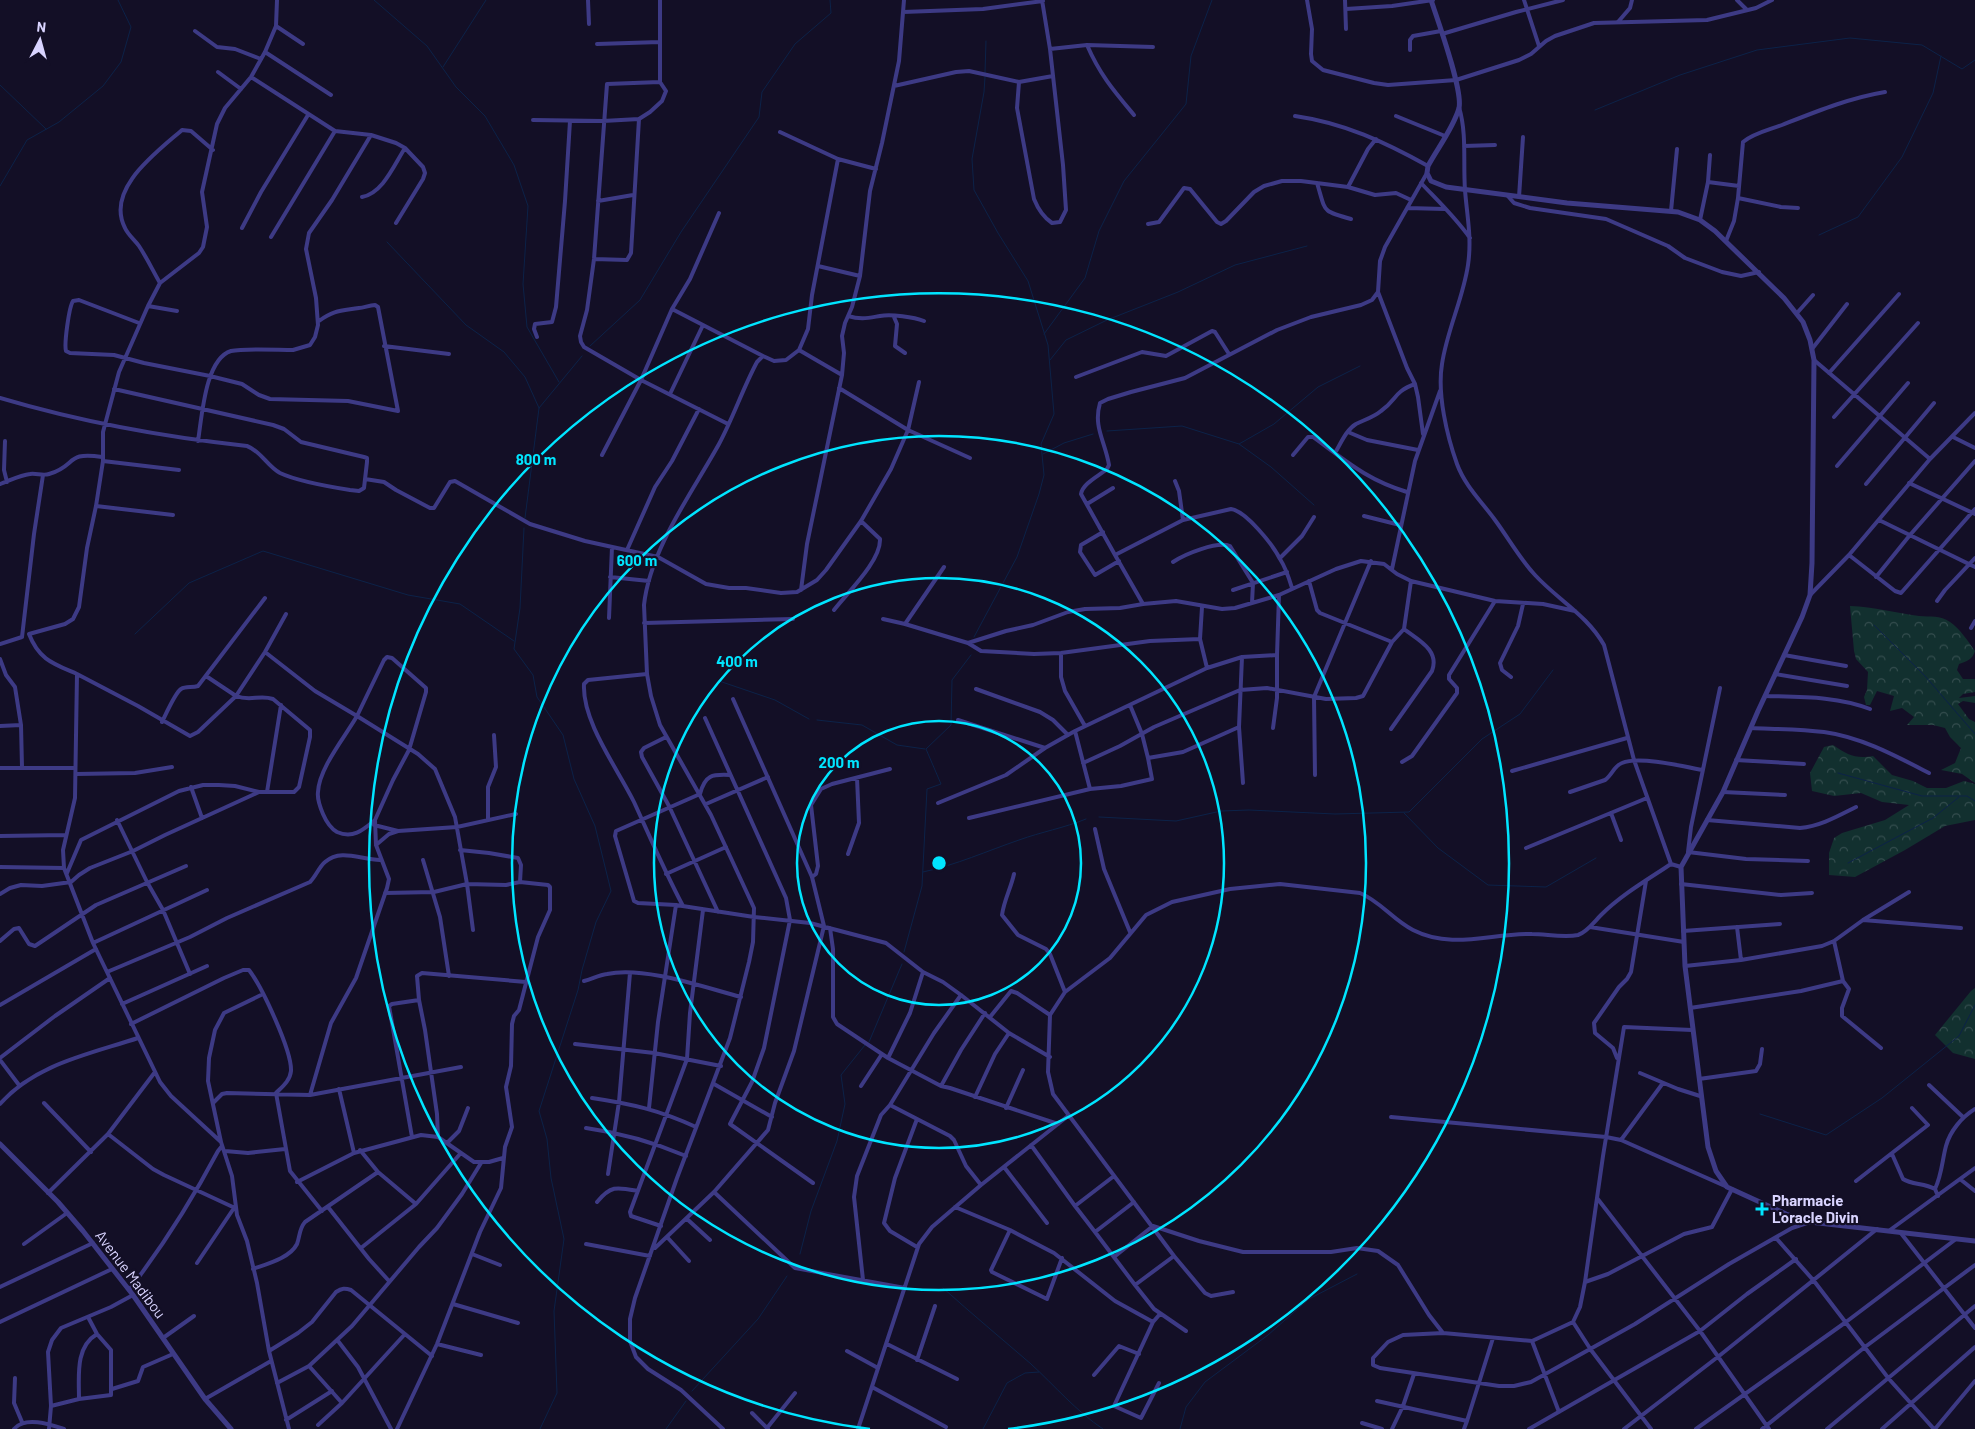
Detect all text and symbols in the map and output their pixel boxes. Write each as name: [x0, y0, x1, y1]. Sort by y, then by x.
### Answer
north arrow: [15, 15, 65, 65]
text: N: [36, 18, 47, 36]
text: 800 m: [516, 450, 556, 468]
text: 600 m: [617, 551, 657, 569]
text: 400 m: [716, 652, 758, 670]
text: 200 m: [818, 753, 860, 771]
centre of rings: [930, 854, 948, 872]
place label: Pharmacie L'oracle Divin: [1772, 1191, 1859, 1226]
marker: Pharmacie L'oracle Divin: [1756, 1203, 1768, 1215]
street label: Avenue Madibou: [92, 1226, 170, 1322]

